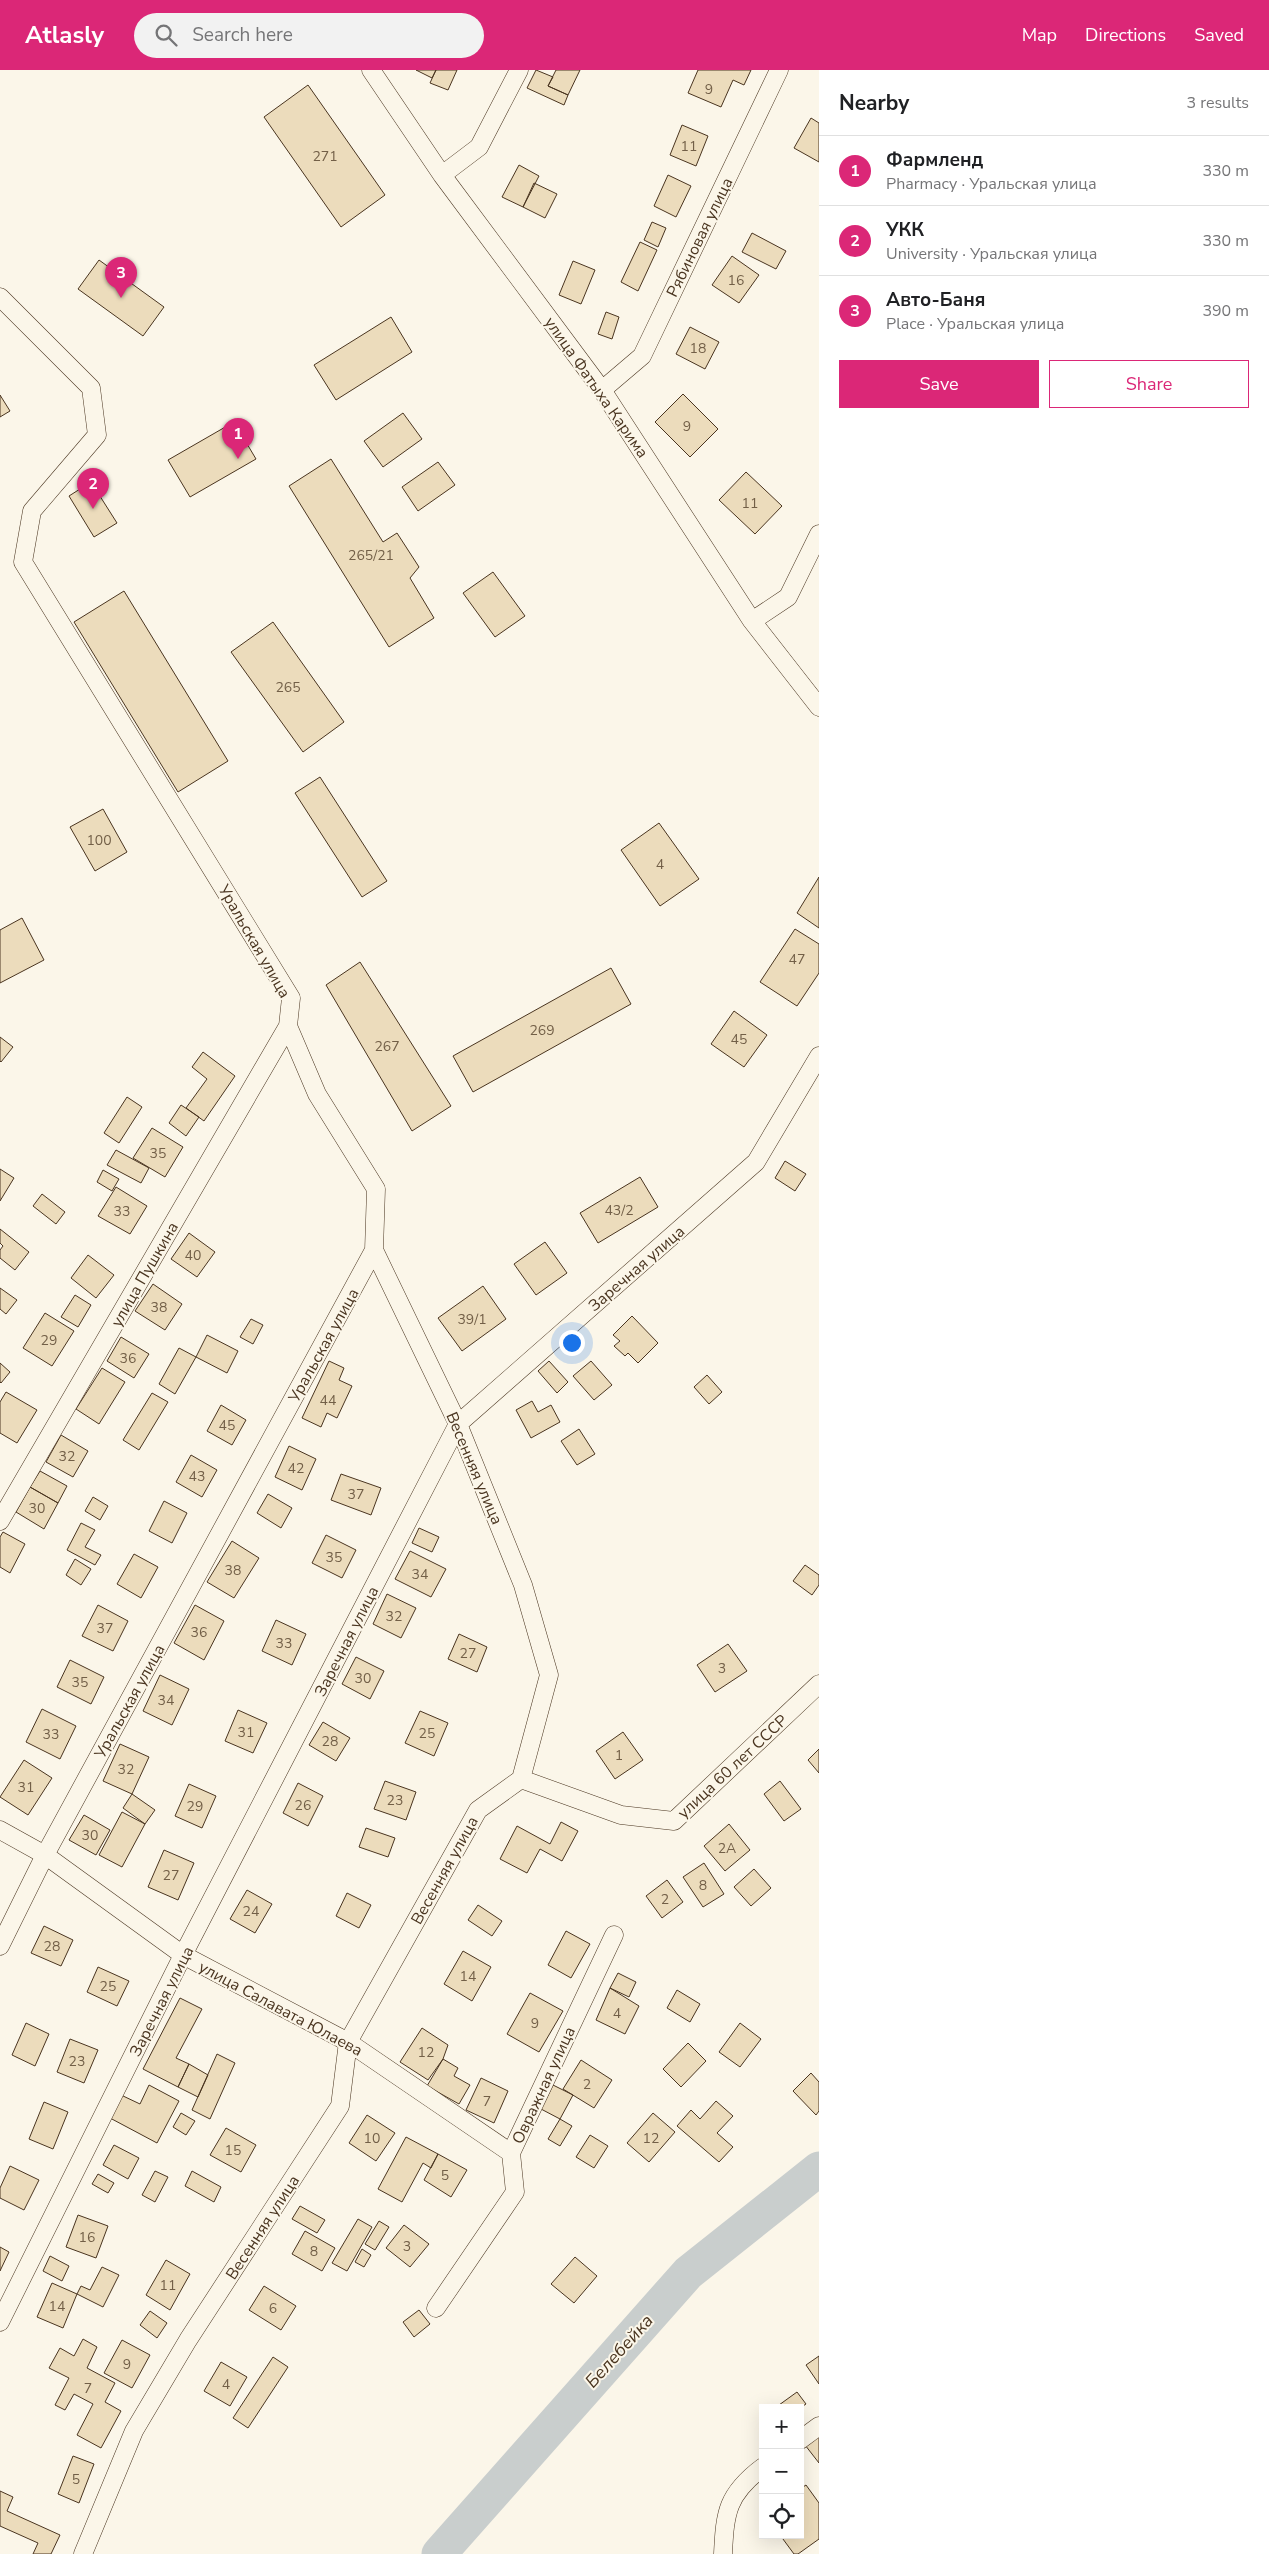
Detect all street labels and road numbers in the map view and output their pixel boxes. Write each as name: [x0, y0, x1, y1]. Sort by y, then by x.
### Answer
street label: Рябиновая улица: [661, 174, 738, 301]
street label: улица Фатыха Карима: [539, 313, 653, 463]
street label: Уральская улица: [212, 880, 296, 1002]
street label: улица Пушкина: [106, 1218, 184, 1331]
street label: Заречная улица: [584, 1221, 690, 1317]
street label: Уральская улица: [283, 1284, 364, 1407]
street label: Весенняя улица: [440, 1409, 508, 1528]
street label: Заречная улица: [310, 1582, 384, 1700]
street label: Уральская улица: [89, 1640, 170, 1763]
street label: улица 60 лет СССР: [673, 1710, 793, 1824]
street label: Весенняя улица: [406, 1812, 484, 1929]
street label: Заречная улица: [125, 1942, 199, 2060]
street label: улица Салавата Юлаева: [195, 1956, 366, 2062]
street label: Овражная улица: [507, 2023, 581, 2148]
street label: Весенняя улица: [221, 2171, 305, 2284]

